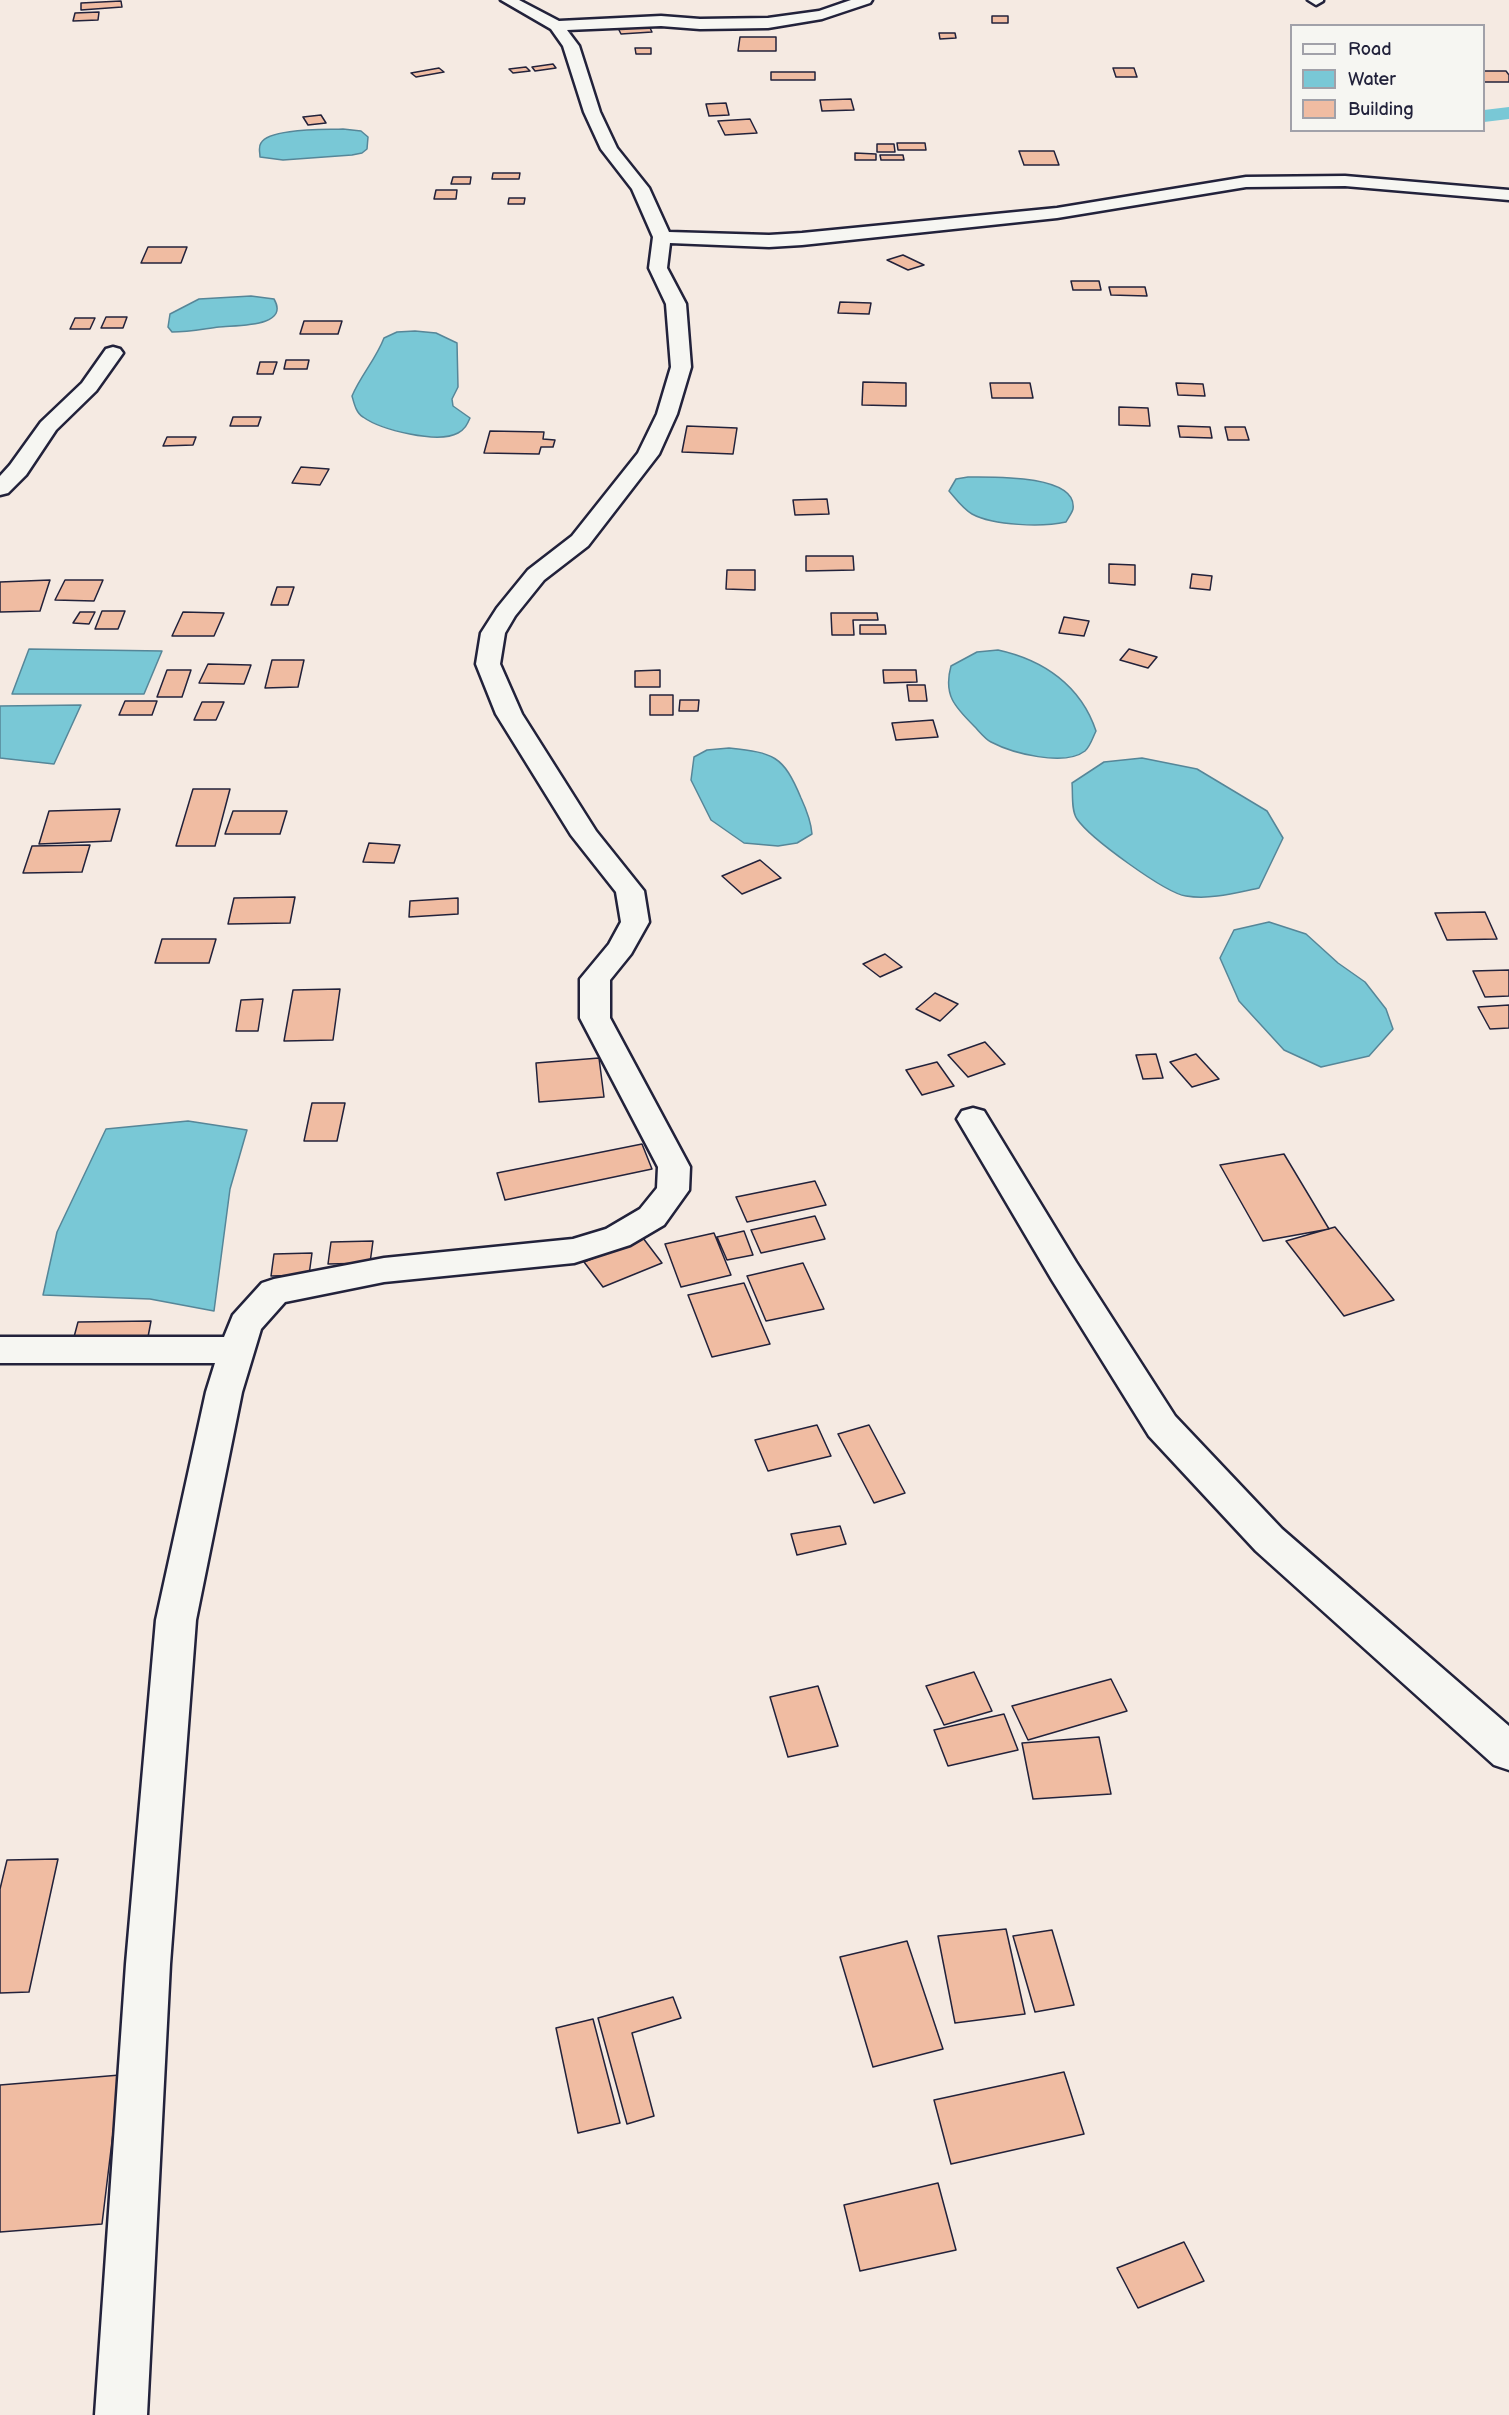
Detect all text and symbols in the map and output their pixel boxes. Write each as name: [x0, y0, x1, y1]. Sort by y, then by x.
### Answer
legend: [1290, 24, 1485, 132]
text: Road: [1348, 39, 1392, 60]
text: Water: [1348, 69, 1396, 90]
text: Building: [1348, 99, 1414, 120]

